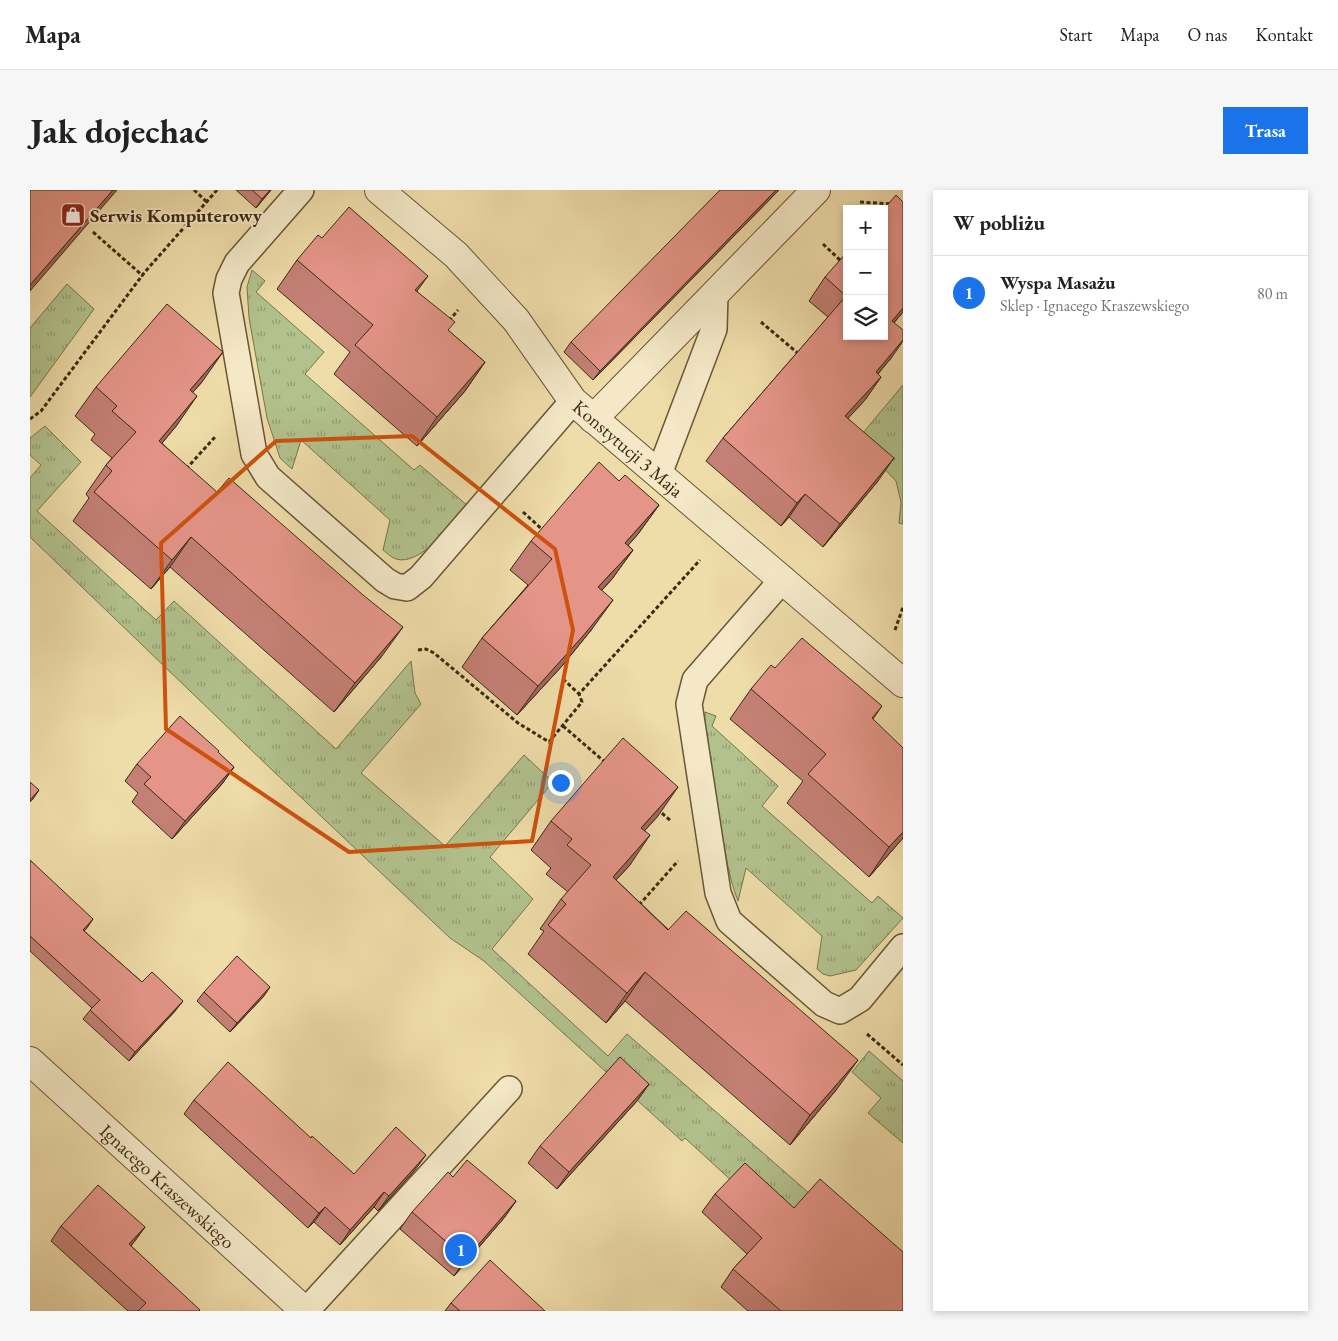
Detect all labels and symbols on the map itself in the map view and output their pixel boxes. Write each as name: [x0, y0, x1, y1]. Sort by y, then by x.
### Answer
shop icon: Serwis Komputerowy: [60, 202, 86, 228]
place label: Serwis Komputerowy: [90, 203, 263, 228]
street label: Konstytucji 3 Maja: [568, 394, 689, 503]
your location: [548, 770, 574, 796]
street label: Ignacego Kraszewskiego: [95, 1118, 240, 1254]
pin: 1: [445, 1231, 477, 1269]

